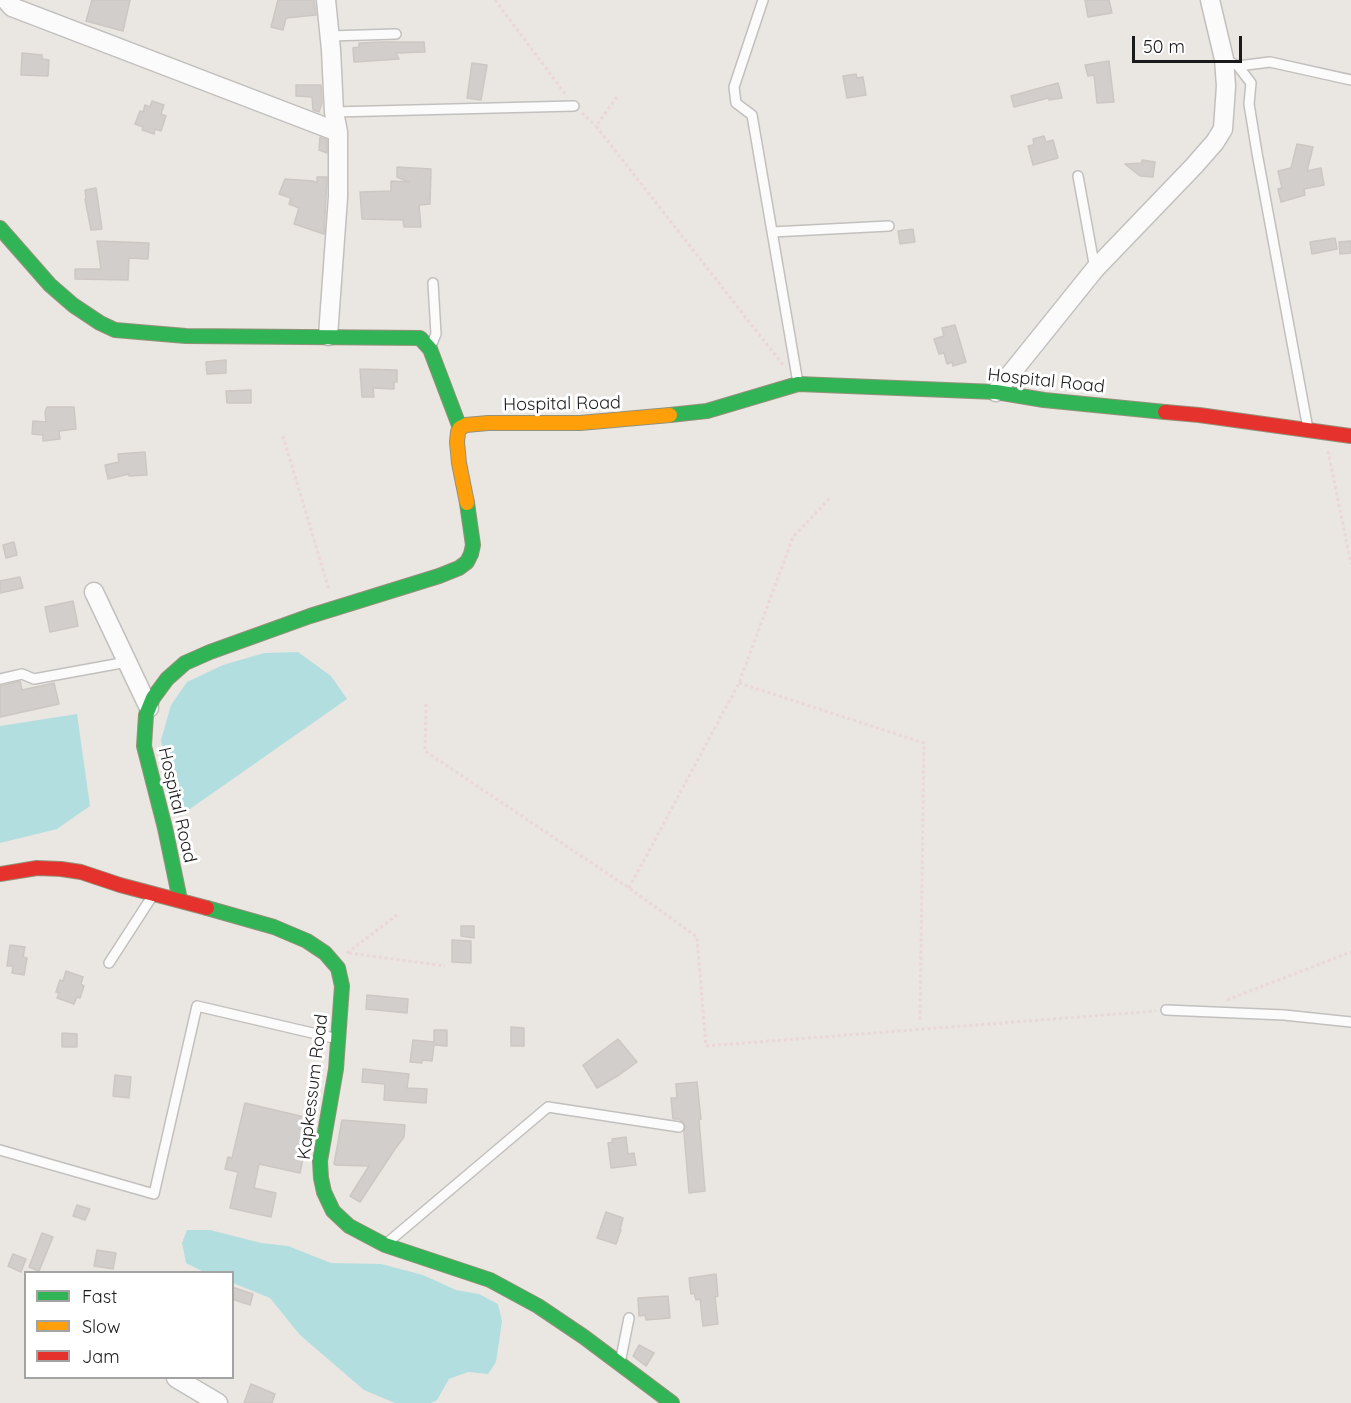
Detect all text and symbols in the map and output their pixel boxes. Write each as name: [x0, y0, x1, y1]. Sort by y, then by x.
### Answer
scale bar: [1135, 24, 1244, 62]
text: 50 m: [1143, 35, 1185, 58]
street label: Hospital Road: [986, 364, 1106, 398]
street label: Hospital Road: [503, 392, 621, 416]
street label: Hospital Road: [153, 745, 201, 865]
street label: Kapkessum Road: [293, 1013, 333, 1161]
legend: [24, 1271, 234, 1379]
text: Fast: [82, 1285, 117, 1308]
text: Slow: [82, 1315, 120, 1338]
text: Jam: [82, 1345, 120, 1368]

